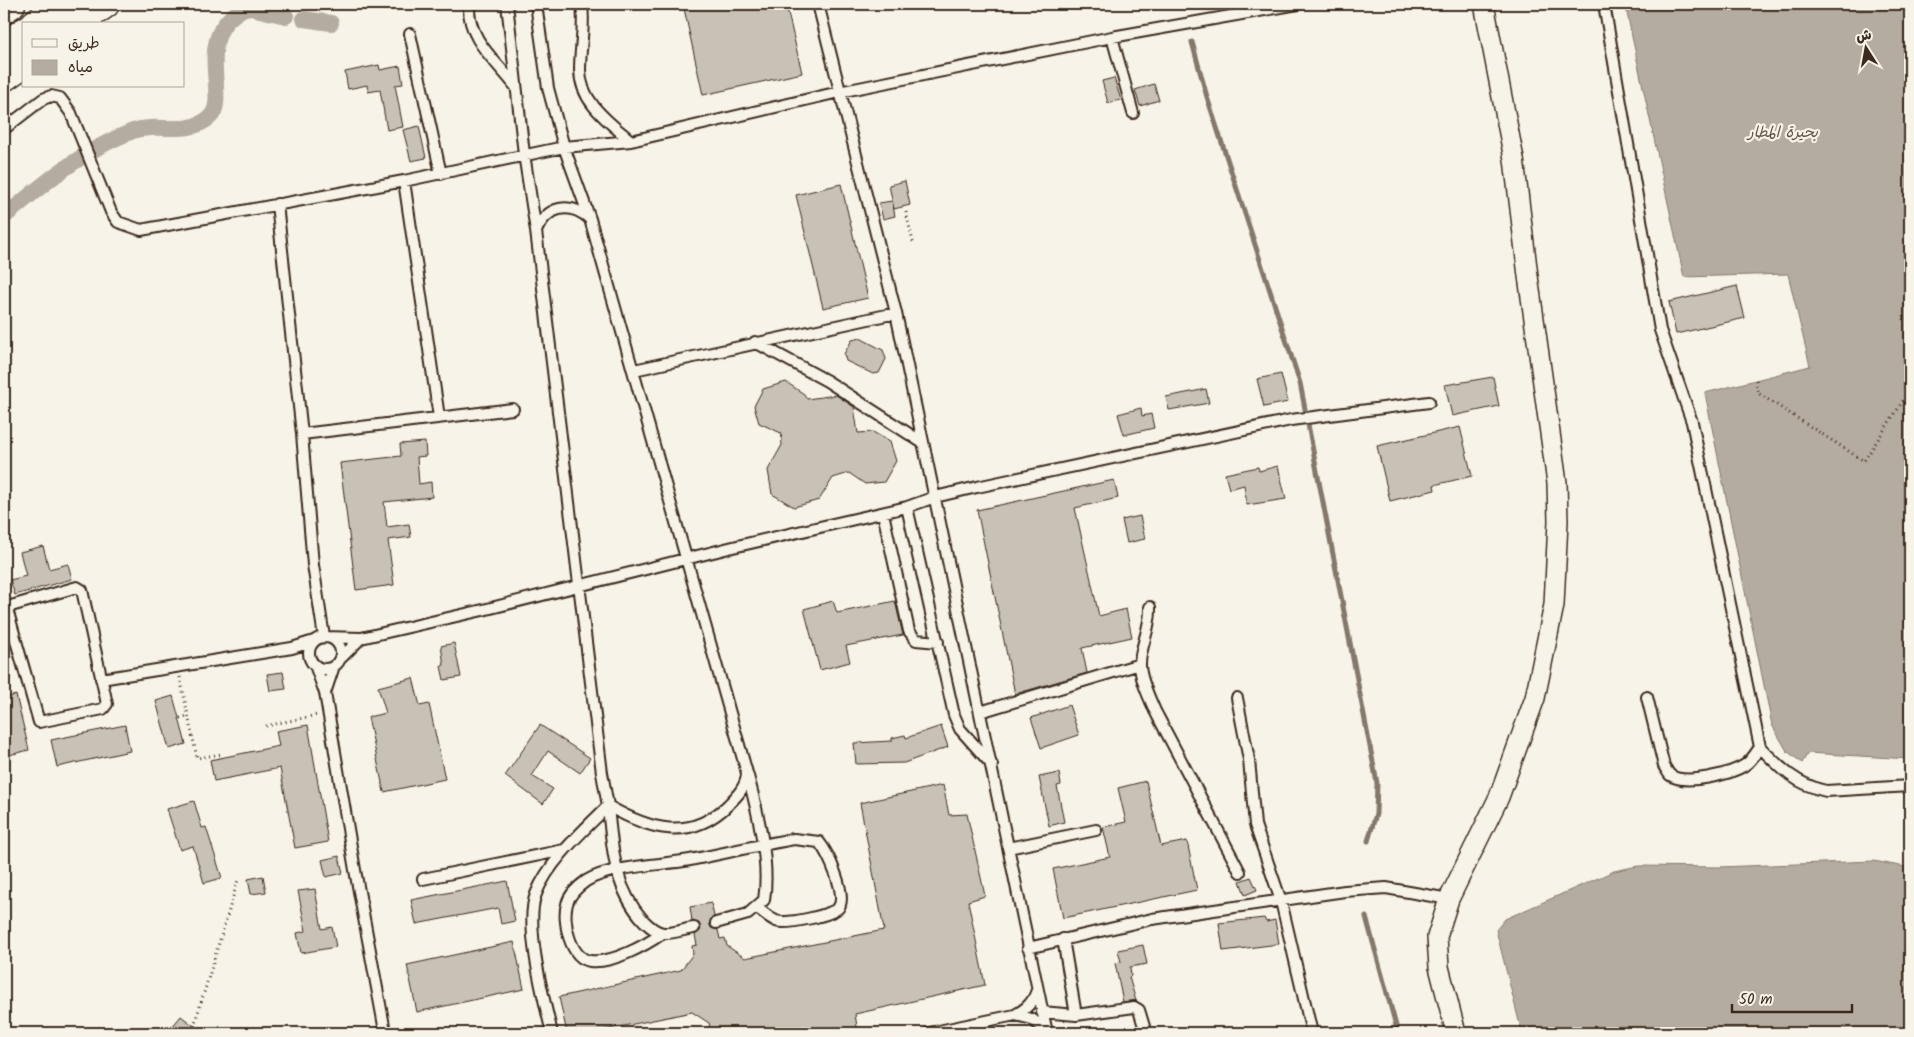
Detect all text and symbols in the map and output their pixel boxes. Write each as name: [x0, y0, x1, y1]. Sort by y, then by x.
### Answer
legend: [22, 22, 185, 88]
north arrow: [1842, 22, 1892, 72]
text: ش: [1854, 24, 1873, 48]
text: طريق: [68, 32, 100, 56]
text: مياه: [68, 56, 93, 80]
water label: بحيرة المطار: [1746, 121, 1819, 145]
scale bar: [1732, 982, 1852, 1014]
text: 50 m: [1739, 988, 1773, 1012]

